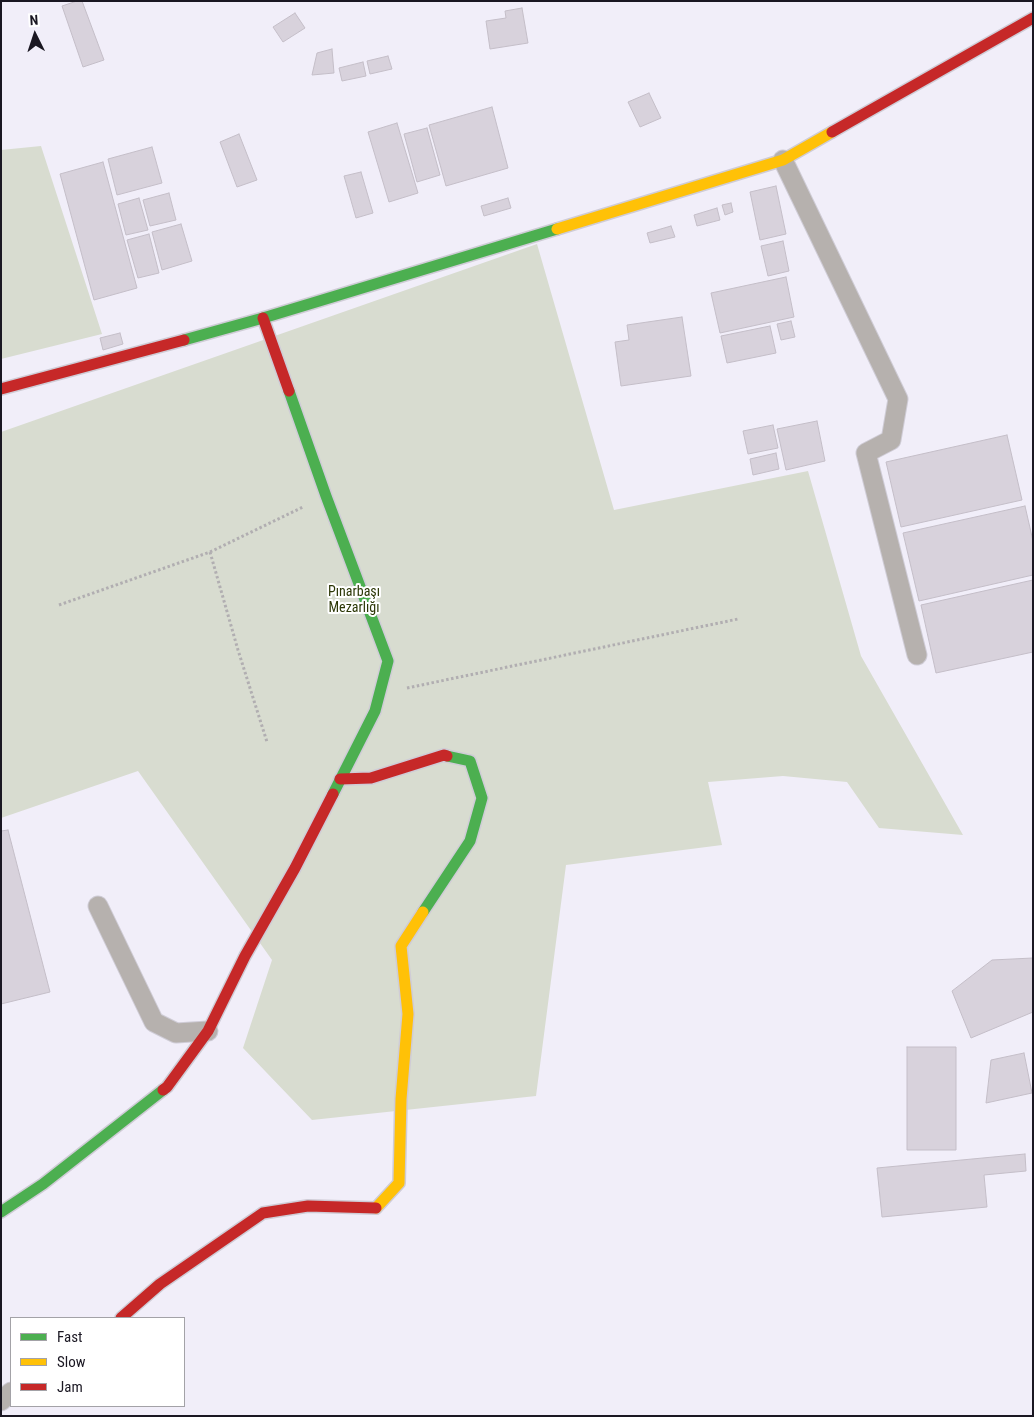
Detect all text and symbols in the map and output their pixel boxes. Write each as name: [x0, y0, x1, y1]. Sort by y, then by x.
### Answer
north arrow: [10, 10, 60, 60]
text: N: [29, 12, 39, 28]
park label: Pınarbaşı Mezarlığı: [328, 584, 380, 616]
legend: [10, 1317, 185, 1407]
text: Fast: [57, 1328, 82, 1346]
text: Slow: [57, 1353, 86, 1371]
text: Jam: [57, 1378, 83, 1396]

